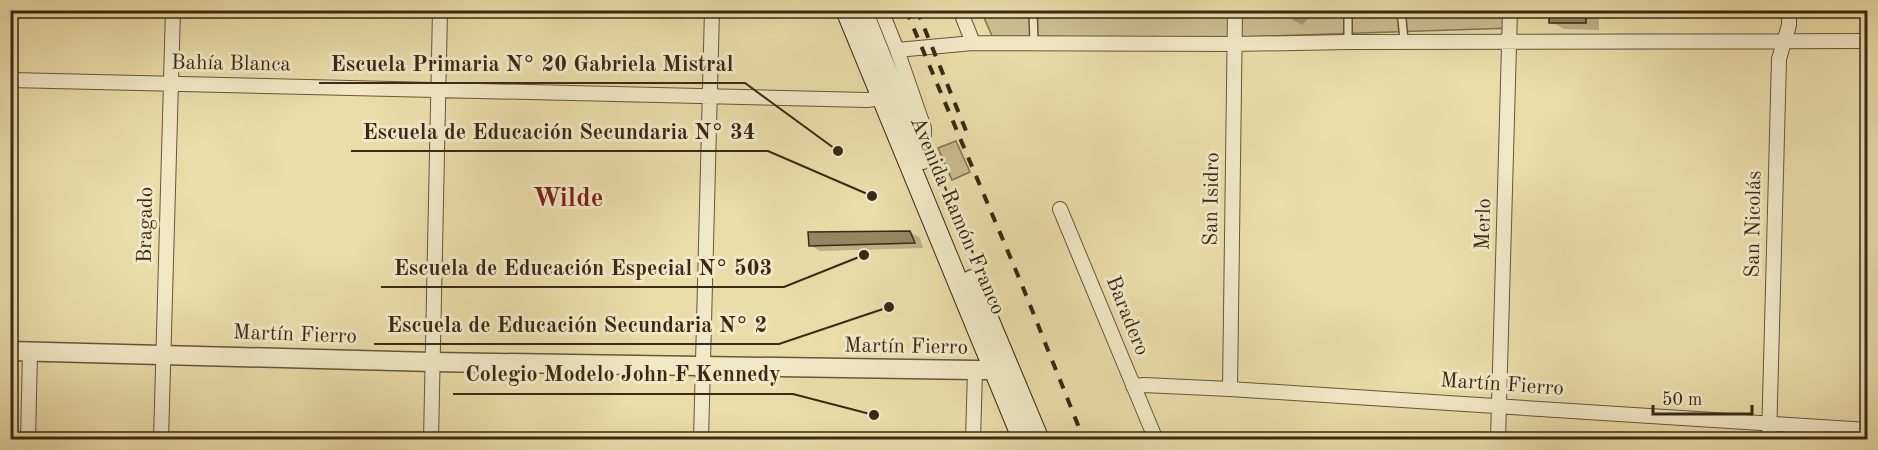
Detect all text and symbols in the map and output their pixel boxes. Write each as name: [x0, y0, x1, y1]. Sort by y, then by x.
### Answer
callout: Escuela Primaria N° 20 Gabriela Mistral: [319, 43, 745, 83]
street label: Bahía Blanca: [171, 52, 291, 76]
text: Escuela Primaria N° 20 Gabriela Mistral: [331, 54, 734, 76]
callout: Escuela de Educación Secundaria N° 34: [351, 111, 768, 151]
street label: Avenida Ramón Franco: [906, 114, 1008, 318]
text: Escuela de Educación Secundaria N° 34: [362, 122, 756, 144]
street label: San Isidro: [1201, 152, 1223, 246]
street label: San Nicolás: [1743, 170, 1765, 278]
district label: Wilde: [533, 185, 603, 212]
street label: Bragado: [135, 187, 157, 263]
street label: Merlo: [1473, 198, 1495, 250]
callout: Escuela de Educación Especial N° 503: [381, 247, 784, 287]
text: Escuela de Educación Especial N° 503: [394, 258, 772, 280]
street label: Baradero: [1102, 273, 1152, 359]
callout: Escuela de Educación Secundaria N° 2: [374, 304, 779, 344]
text: Escuela de Educación Secundaria N° 2: [387, 315, 767, 337]
street label: Martín Fierro: [233, 322, 357, 348]
street label: Martín Fierro: [844, 335, 968, 359]
callout: Colegio Modelo John F Kennedy: [453, 354, 793, 394]
text: Colegio Modelo John F Kennedy: [465, 364, 781, 386]
street label: Martín Fierro: [1439, 370, 1565, 400]
scale bar: [1653, 378, 1752, 416]
text: 50 m: [1662, 391, 1702, 409]

